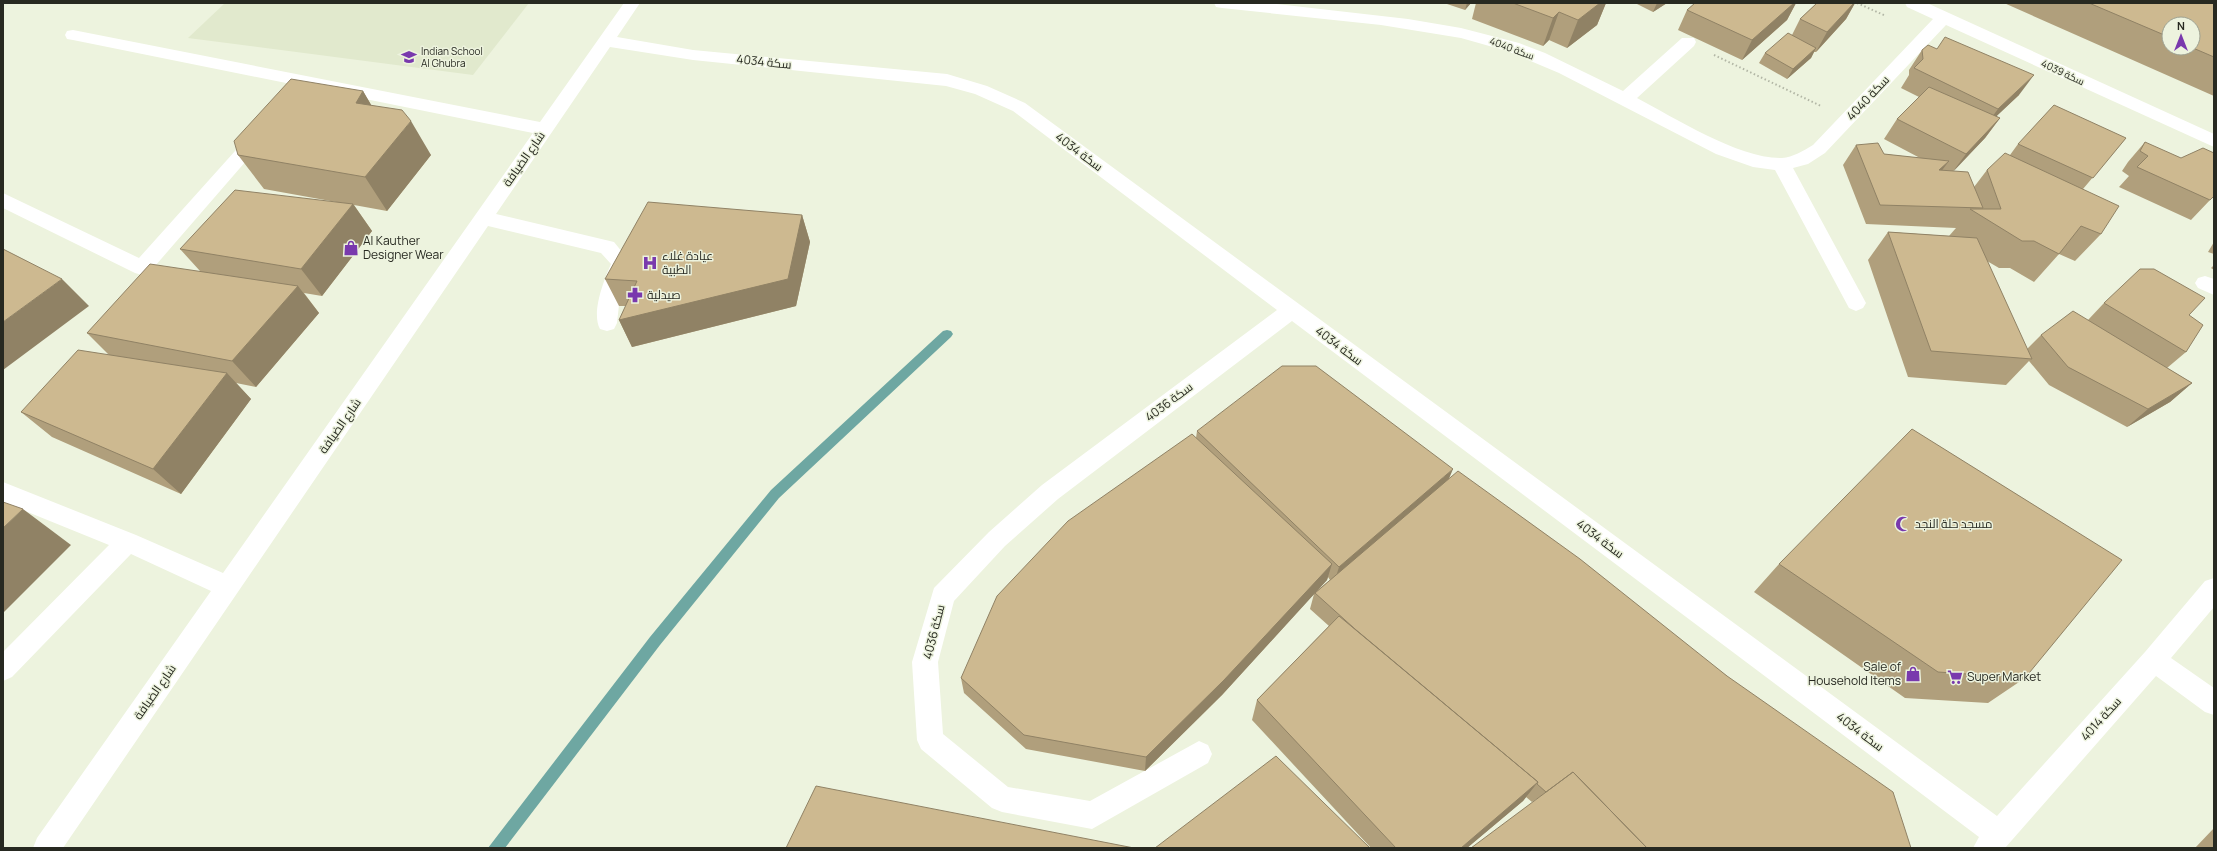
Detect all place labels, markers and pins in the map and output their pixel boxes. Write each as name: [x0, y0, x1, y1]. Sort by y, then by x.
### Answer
place label: Indian School Al Ghubra: [421, 44, 483, 70]
school or university icon: Indian School Al Ghubra: [400, 48, 418, 66]
place label: Al Kauther Designer Wear: [363, 232, 444, 263]
shop icon: Al Kauther Designer Wear: [342, 239, 360, 257]
place label: عيادة غلاء الطبية: [662, 247, 713, 278]
hospital icon: عيادة غلاء الطبية: [641, 254, 659, 272]
pharmacy icon: صيدلية: [626, 286, 644, 304]
place label: صيدلية: [647, 286, 681, 303]
mosque icon: مسجد حلة النجد: [1894, 515, 1912, 533]
place label: مسجد حلة النجد: [1915, 515, 1992, 532]
place label: Sale of Household Items: [1808, 658, 1902, 689]
shop icon: Sale of Household Items: [1904, 665, 1922, 683]
supermarket icon: Super Market: [1946, 668, 1964, 686]
place label: Super Market: [1967, 668, 2041, 685]

